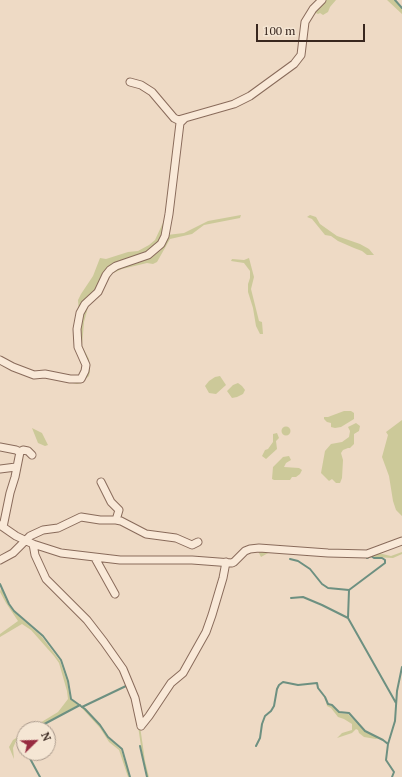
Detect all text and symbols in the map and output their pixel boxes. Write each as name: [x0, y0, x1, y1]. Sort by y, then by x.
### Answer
scale bar: [258, 16, 367, 42]
text: 100 m: [263, 23, 295, 38]
north arrow: [16, 721, 56, 761]
text: N: [38, 730, 54, 743]

